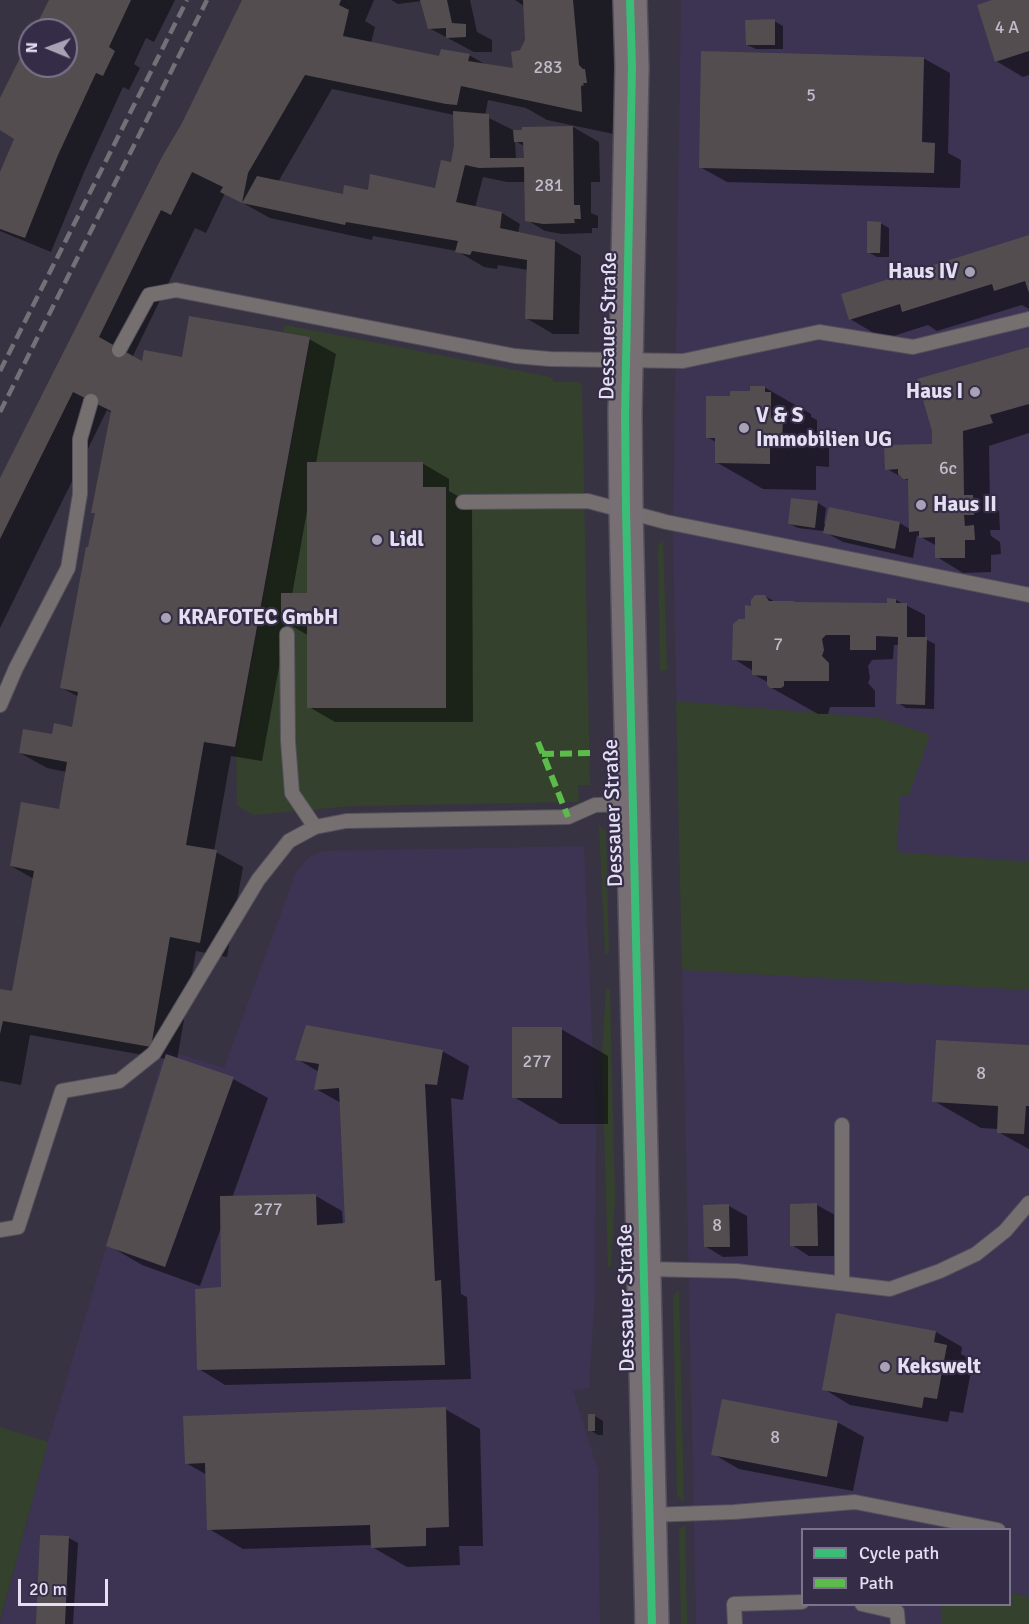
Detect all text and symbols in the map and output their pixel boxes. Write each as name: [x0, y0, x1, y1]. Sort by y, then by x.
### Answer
house number: 4 A: [995, 17, 1019, 39]
north arrow: [18, 18, 78, 78]
text: N: [22, 42, 42, 53]
house number: 283: [533, 57, 563, 79]
house number: 5: [806, 85, 816, 107]
house number: 281: [534, 175, 564, 197]
street label: Dessauer Straße: [595, 252, 623, 400]
place label: Haus IV: [888, 259, 958, 285]
marker: Haus IV: [963, 265, 977, 279]
place label: Haus I: [906, 379, 963, 405]
marker: Haus I: [968, 385, 982, 399]
place label: V & S Immobilien UG: [756, 403, 892, 453]
marker: V & S Immobilien UG: [737, 421, 751, 435]
house number: 6c: [939, 458, 957, 480]
place label: Haus II: [933, 492, 997, 518]
marker: Haus II: [914, 498, 928, 512]
place label: Lidl: [389, 527, 424, 553]
marker: Lidl: [370, 533, 384, 547]
place label: KRAFOTEC GmbH: [178, 605, 338, 631]
marker: KRAFOTEC GmbH: [159, 611, 173, 625]
house number: 7: [773, 634, 783, 656]
street label: Dessauer Straße: [599, 738, 629, 888]
house number: 277: [522, 1051, 552, 1073]
house number: 8: [976, 1063, 986, 1085]
house number: 277: [253, 1199, 283, 1221]
house number: 8: [712, 1215, 722, 1237]
street label: Dessauer Straße: [613, 1224, 641, 1372]
place label: Kekswelt: [897, 1354, 981, 1380]
marker: Kekswelt: [878, 1360, 892, 1374]
house number: 8: [770, 1427, 780, 1449]
legend: [801, 1528, 1011, 1606]
text: Cycle path: [859, 1542, 939, 1564]
scale bar: [21, 1567, 111, 1605]
text: Path: [859, 1572, 894, 1594]
text: 20 m: [29, 1578, 67, 1600]

